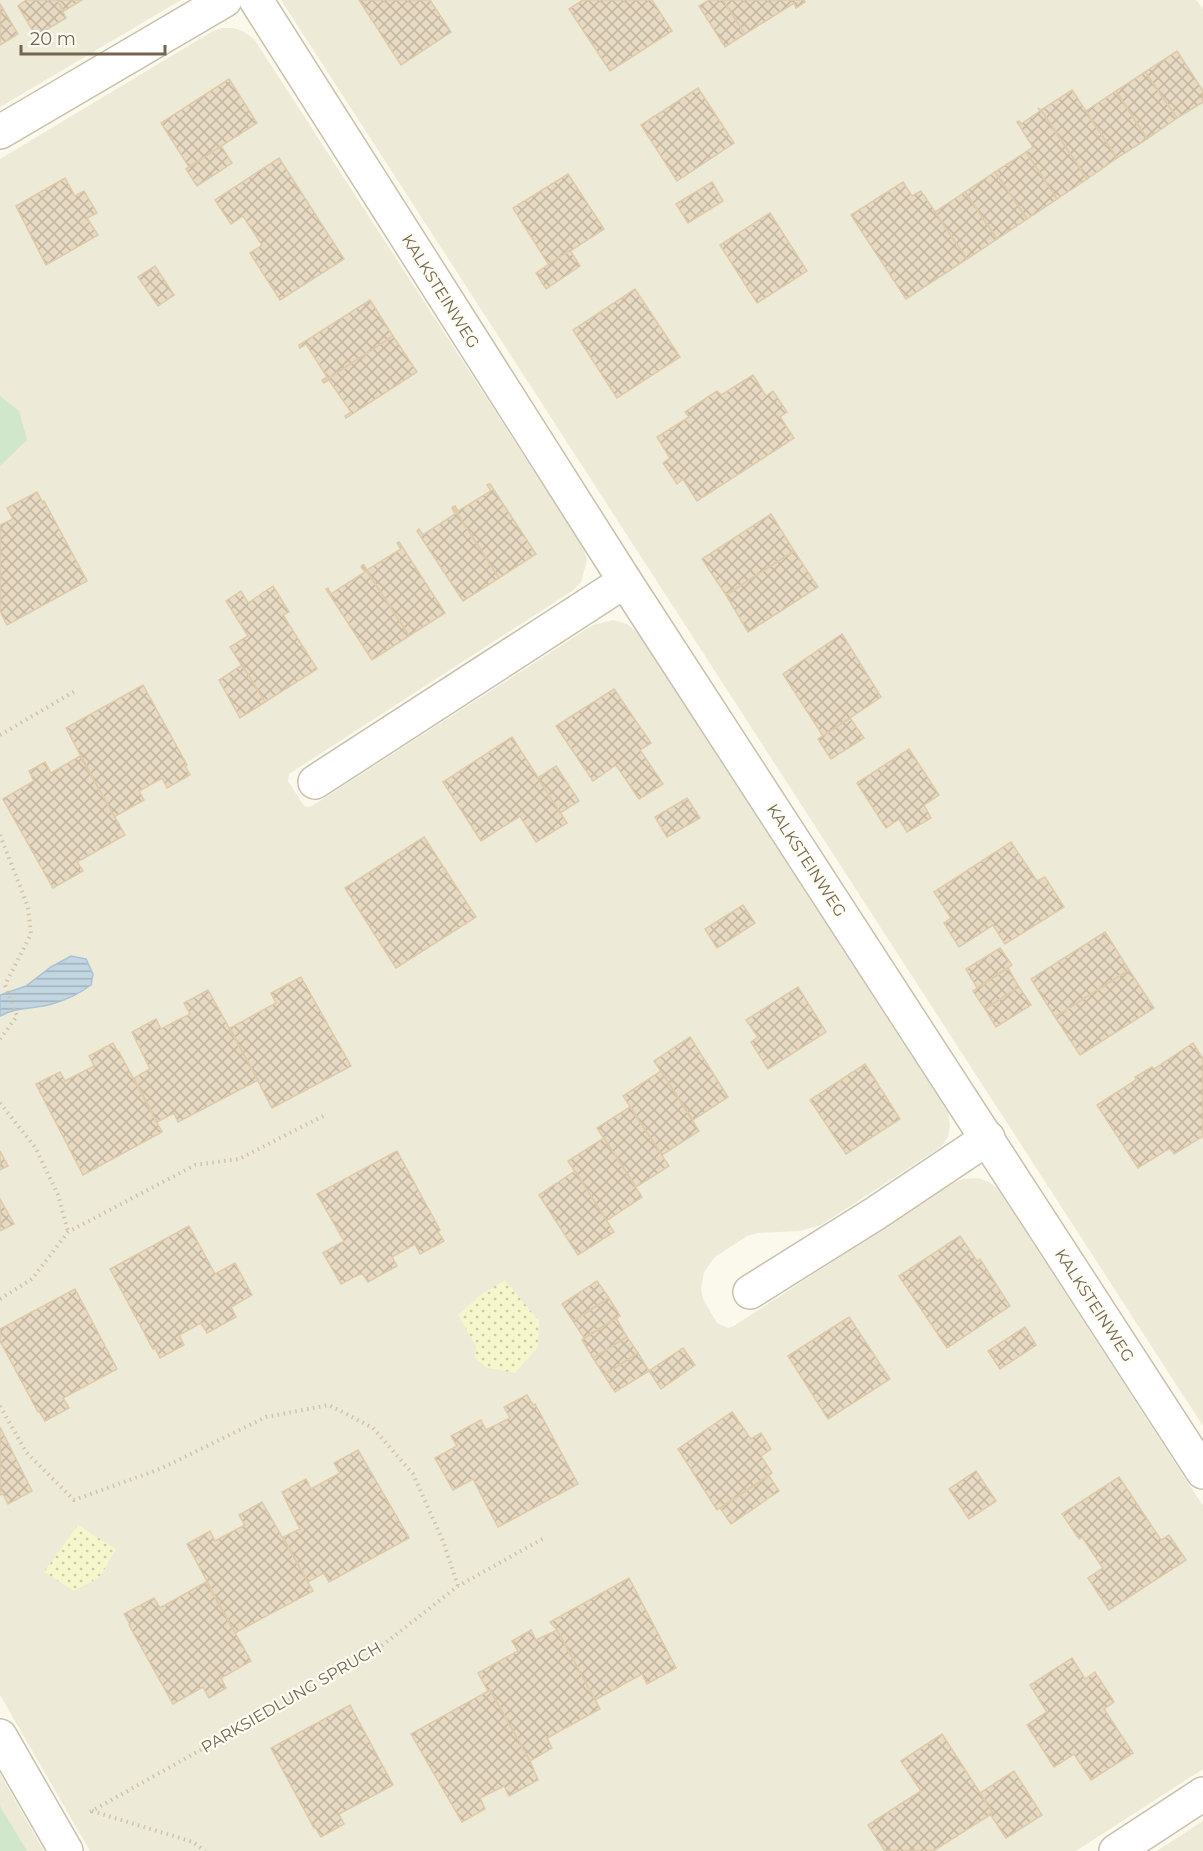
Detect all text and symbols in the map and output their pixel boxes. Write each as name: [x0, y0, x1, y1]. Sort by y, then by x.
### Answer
scale bar: [21, 18, 165, 56]
text: 20 m: [30, 28, 76, 50]
street label: KALKSTEINWEG: [398, 231, 483, 352]
street label: KALKSTEINWEG: [763, 800, 850, 920]
street label: KALKSTEINWEG: [1051, 1245, 1138, 1365]
street label: PARKSIEDLUNG SPRUCH: [198, 1638, 385, 1757]

